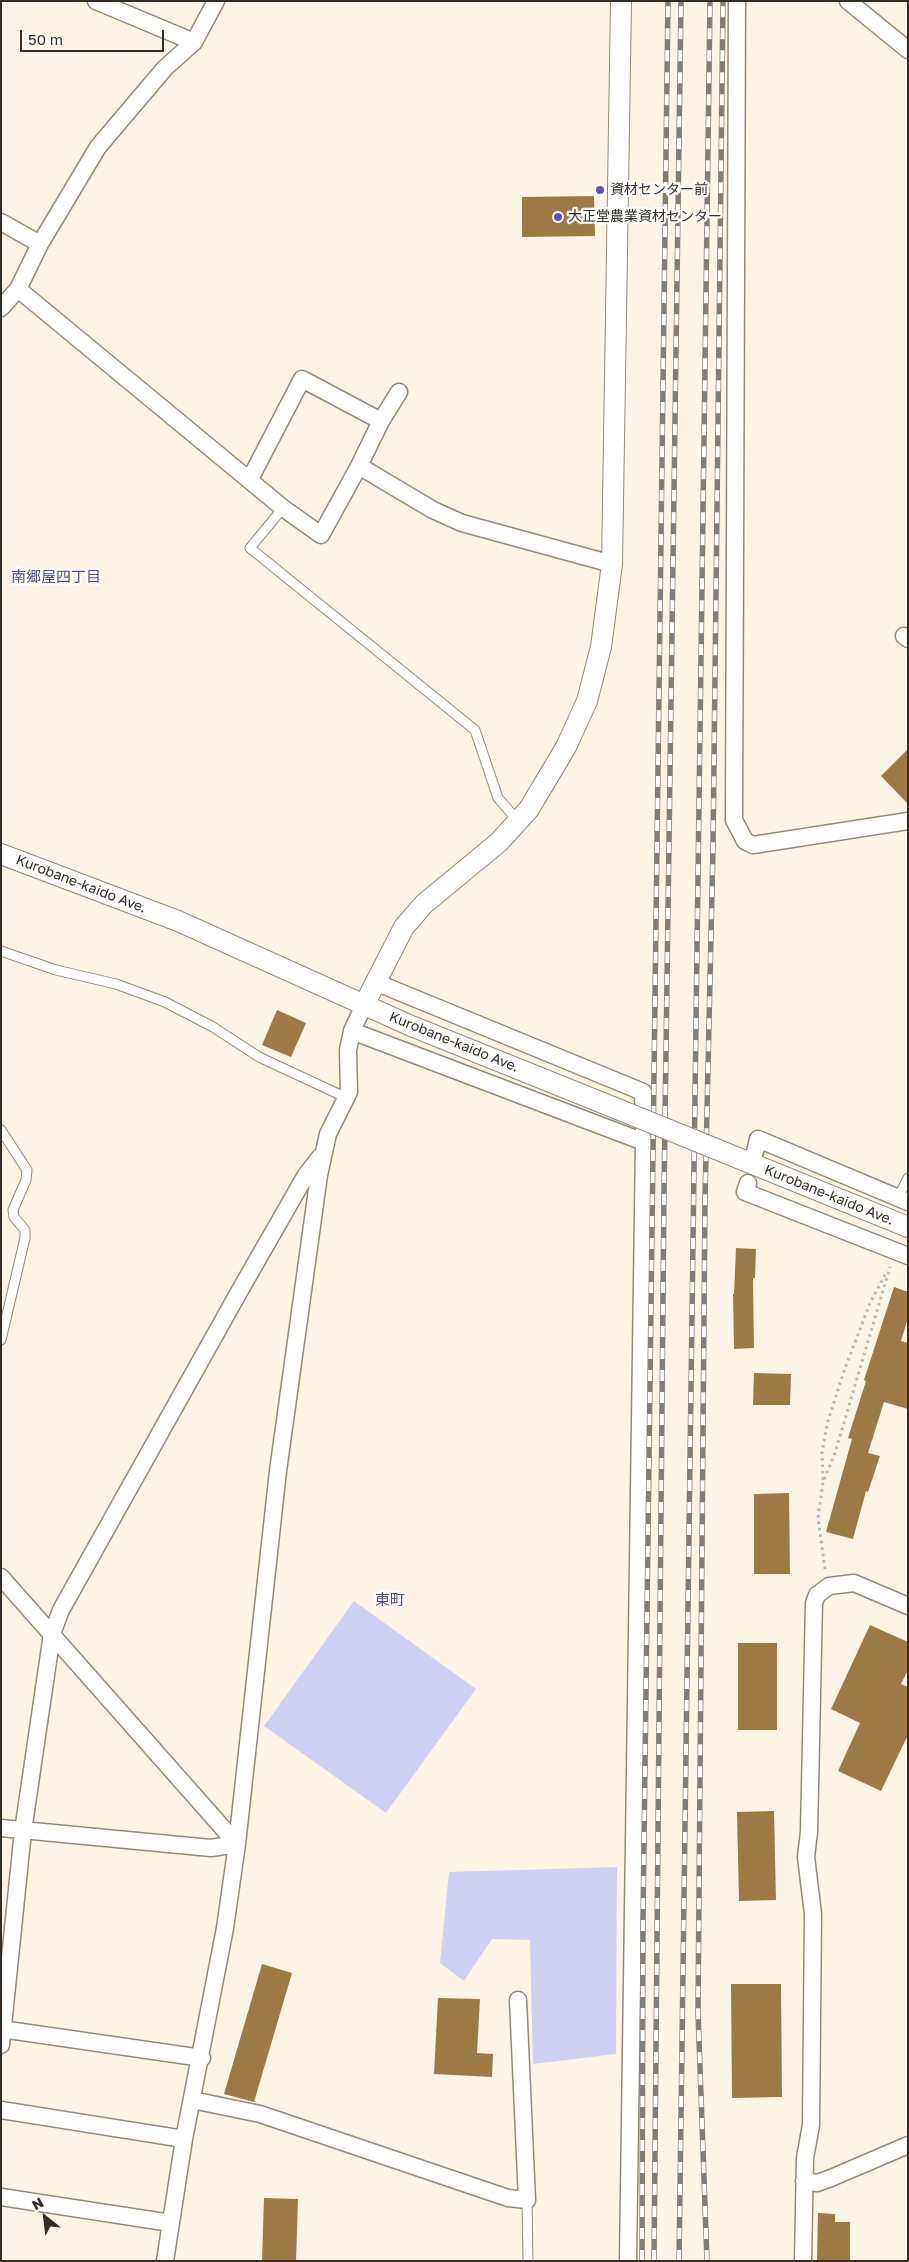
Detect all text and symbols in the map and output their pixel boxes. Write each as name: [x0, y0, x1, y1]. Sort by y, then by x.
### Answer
scale bar: [22, 20, 166, 52]
text: 50 m: [28, 30, 63, 48]
place label: 資材センター前: [610, 182, 708, 198]
marker: 資材センター前: [594, 184, 606, 196]
place label: 大正堂農業資材センター: [568, 209, 722, 225]
marker: 大正堂農業資材センター: [552, 211, 564, 223]
district label: 南郷屋四丁目: [11, 568, 101, 586]
street label: Kurobane-kaido Ave.: [13, 851, 149, 917]
street label: Kurobane-kaido Ave.: [387, 1008, 521, 1076]
street label: Kurobane-kaido Ave.: [762, 1161, 896, 1229]
district label: 東町: [375, 1591, 405, 1609]
north arrow: [20, 2192, 70, 2242]
text: N: [29, 2193, 46, 2213]

